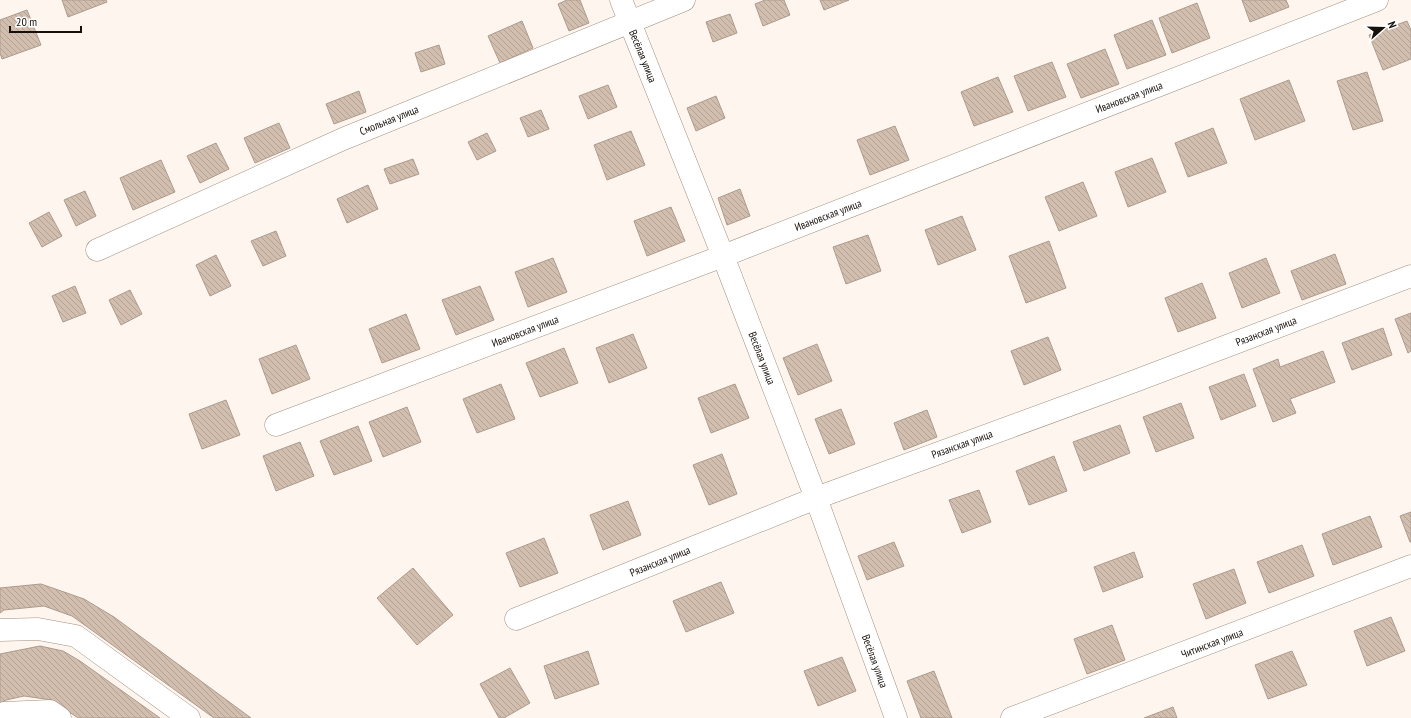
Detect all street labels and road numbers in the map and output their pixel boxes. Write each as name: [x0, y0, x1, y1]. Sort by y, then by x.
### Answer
street label: Весёлая улица: [626, 28, 660, 84]
street label: Ивановская улица: [1094, 78, 1164, 116]
street label: Смольная улица: [357, 102, 421, 138]
street label: Ивановская улица: [793, 196, 863, 234]
street label: Ивановская улица: [490, 312, 560, 350]
street label: Рязанская улица: [1234, 313, 1298, 349]
street label: Весёлая улица: [745, 329, 779, 387]
street label: Рязанская улица: [930, 426, 994, 462]
street label: Рязанская улица: [628, 543, 692, 579]
street label: Читинская улица: [1179, 625, 1245, 661]
street label: Весёлая улица: [859, 632, 891, 690]

